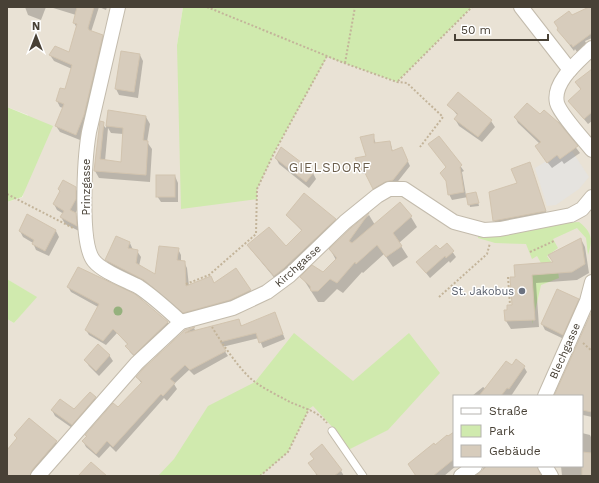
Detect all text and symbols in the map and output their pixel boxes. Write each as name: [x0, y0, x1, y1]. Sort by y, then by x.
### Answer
north arrow: [16, 16, 56, 56]
scale bar: [455, 16, 548, 42]
text: N: [32, 20, 40, 33]
text: 50 m: [461, 23, 491, 37]
street label: Prinzgasse: [80, 159, 93, 215]
district label: GIELSDORF: [289, 160, 371, 175]
street label: Kirchgasse: [272, 242, 324, 290]
place label: St. Jakobus: [452, 285, 514, 298]
marker: St. Jakobus: [517, 286, 527, 296]
street label: Blechgasse: [547, 321, 583, 381]
legend: [453, 395, 583, 467]
text: Straße: [489, 404, 528, 418]
text: Park: [489, 424, 515, 438]
text: Gebäude: [489, 444, 541, 458]

